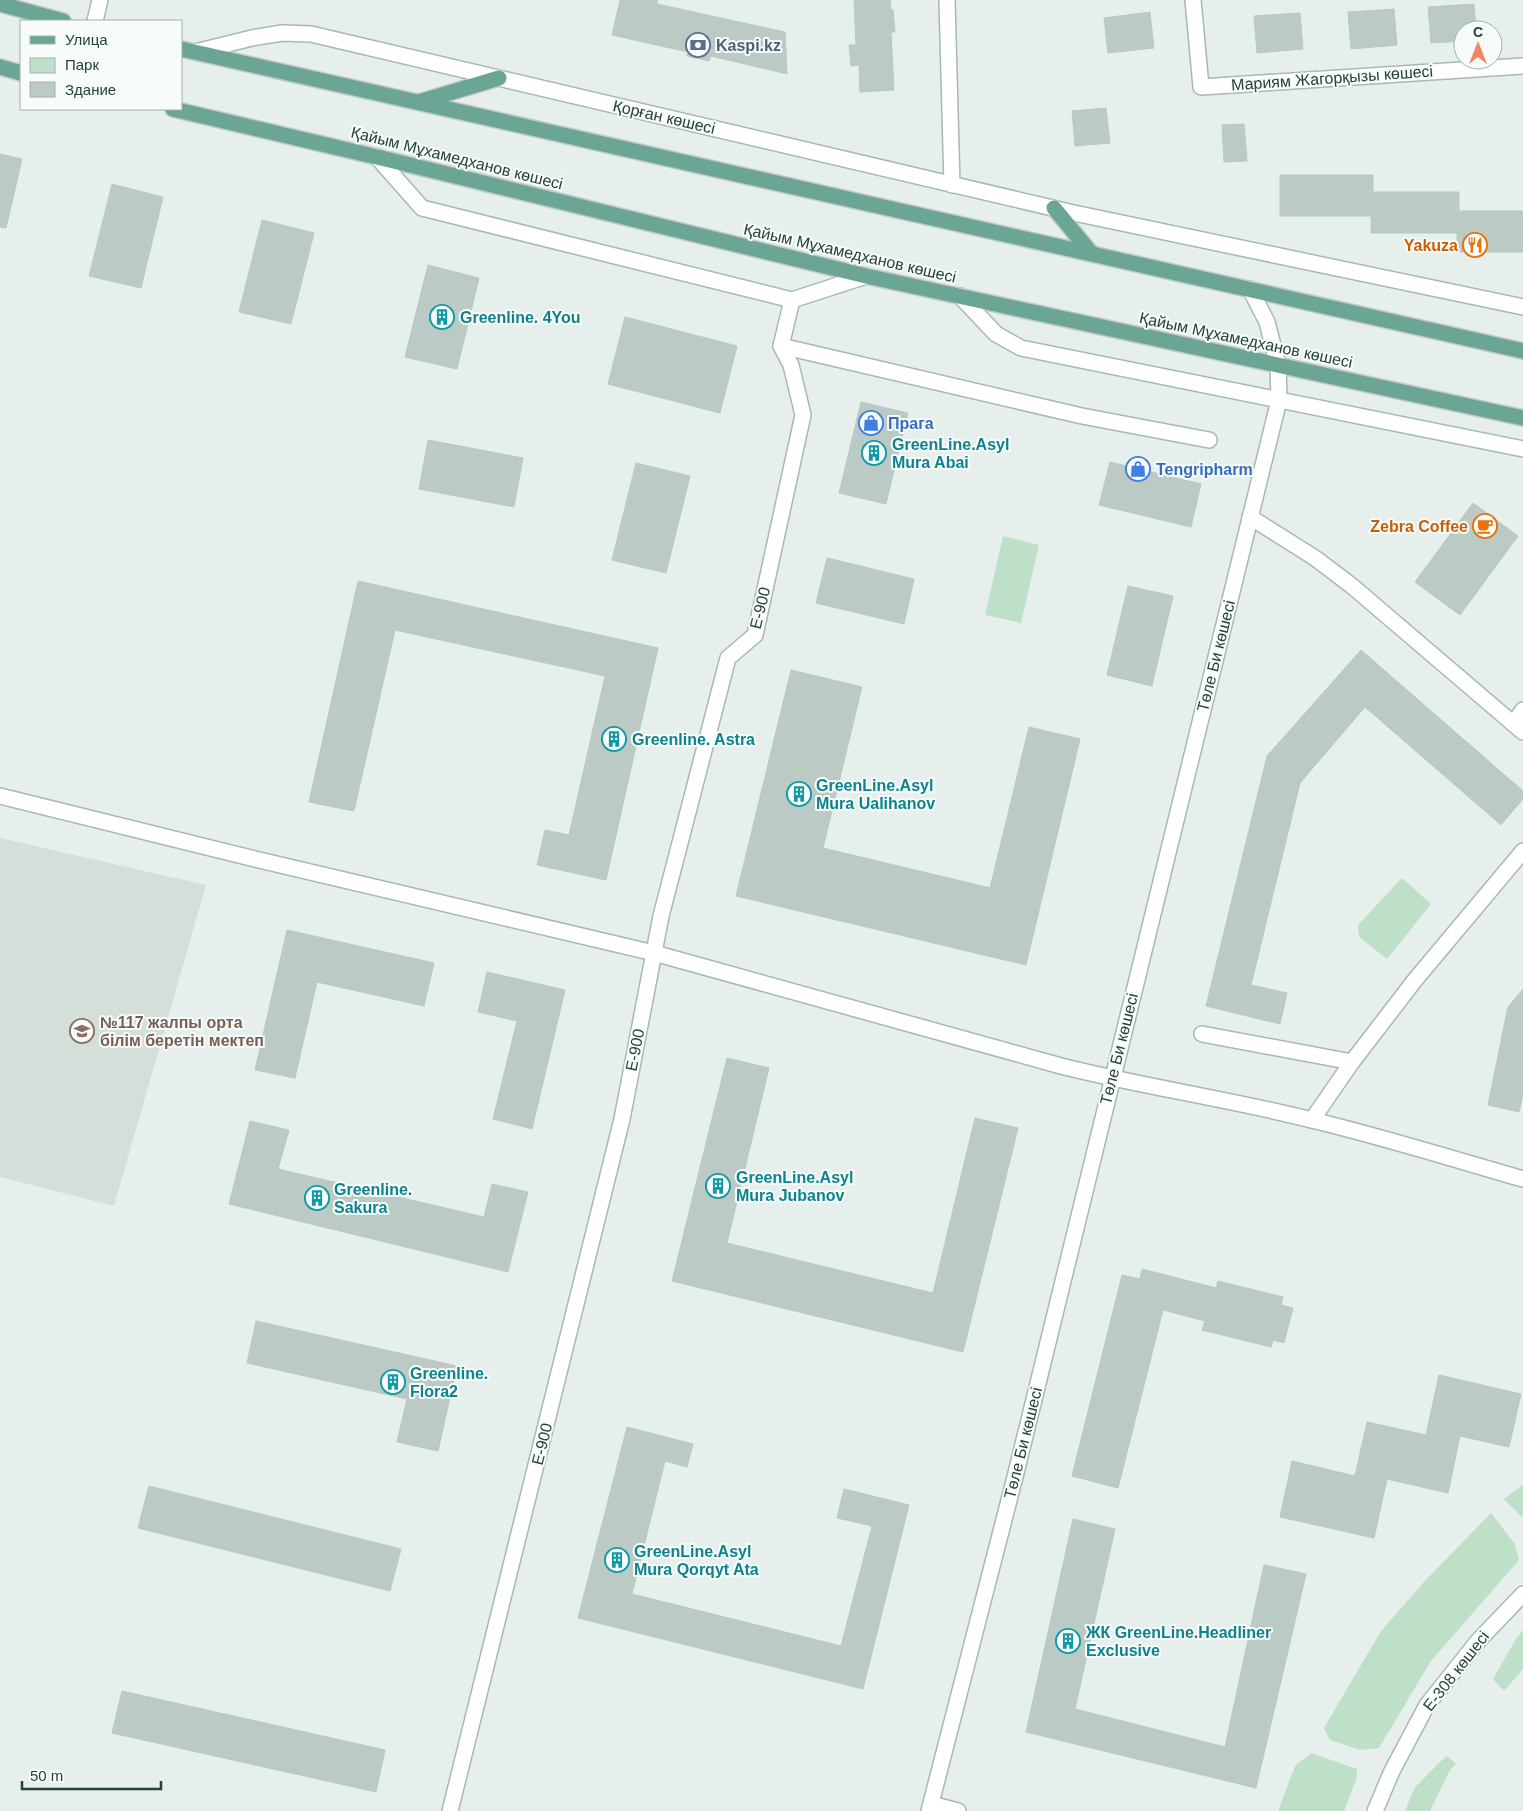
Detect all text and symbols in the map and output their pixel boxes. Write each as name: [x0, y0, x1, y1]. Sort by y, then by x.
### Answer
legend: [20, 20, 182, 110]
north arrow: [1453, 20, 1503, 70]
text: С: [1473, 24, 1483, 40]
text: Улица: [65, 31, 108, 48]
bank icon: Kaspi.kz: [685, 32, 711, 58]
place label: Kaspi.kz: [716, 37, 781, 54]
text: Парк: [65, 56, 99, 73]
street label: Мариям Жагорқызы көшесі: [1230, 62, 1434, 94]
text: Здание: [65, 81, 116, 98]
street label: Қорған көшесі: [611, 97, 717, 137]
street label: Қайым Мұхамедханов көшесі: [349, 123, 565, 193]
street label: Қайым Мұхамедханов көшесі: [742, 220, 958, 286]
restaurant icon: Yakuza: [1462, 232, 1488, 258]
place label: Yakuza: [1404, 237, 1458, 254]
building icon: Greenline. 4You: [429, 304, 455, 330]
place label: Greenline. 4You: [460, 309, 581, 326]
street label: Қайым Мұхамедханов көшесі: [1138, 309, 1354, 371]
shop icon: Прага: [858, 410, 884, 436]
place label: Прага: [888, 415, 934, 432]
place label: GreenLine.Asyl Mura Abai: [892, 436, 1009, 471]
building icon: GreenLine.Asyl Mura Abai: [861, 440, 887, 466]
shop icon: Tengripharm: [1125, 456, 1151, 482]
place label: Tengripharm: [1156, 461, 1253, 478]
cafe icon: Zebra Coffee: [1472, 513, 1498, 539]
place label: Zebra Coffee: [1370, 518, 1468, 535]
street label: E-900: [747, 585, 773, 631]
street label: Төле Би көшесі: [1194, 598, 1238, 714]
building icon: Greenline. Astra: [601, 726, 627, 752]
place label: Greenline. Astra: [632, 731, 755, 748]
place label: GreenLine.Asyl Mura Ualihanov: [816, 777, 935, 812]
building icon: GreenLine.Asyl Mura Ualihanov: [786, 781, 812, 807]
street label: Төле Би көшесі: [1097, 991, 1141, 1107]
place label: №117 жалпы орта білім беретін мектеп: [100, 1014, 264, 1049]
school or university icon: №117 жалпы орта білім беретін мектеп: [69, 1018, 95, 1044]
street label: E-900: [623, 1027, 647, 1073]
place label: GreenLine.Asyl Mura Jubanov: [736, 1169, 853, 1204]
building icon: GreenLine.Asyl Mura Jubanov: [705, 1173, 731, 1199]
place label: Greenline. Sakura: [334, 1181, 412, 1216]
building icon: Greenline. Sakura: [304, 1185, 330, 1211]
place label: Greenline. Flora2: [410, 1365, 488, 1400]
building icon: Greenline. Flora2: [380, 1369, 406, 1395]
street label: Төле Би көшесі: [1001, 1385, 1045, 1501]
street label: E-900: [529, 1421, 555, 1467]
place label: GreenLine.Asyl Mura Qorqyt Ata: [634, 1543, 759, 1578]
building icon: GreenLine.Asyl Mura Qorqyt Ata: [604, 1547, 630, 1573]
place label: ЖК GreenLine.Headliner Exclusive: [1085, 1624, 1271, 1659]
building icon: ЖК GreenLine.Headliner Exclusive: [1055, 1628, 1081, 1654]
street label: Е-308 көшесі: [1420, 1628, 1492, 1714]
scale bar: [22, 1758, 161, 1790]
text: 50 m: [30, 1767, 63, 1784]

